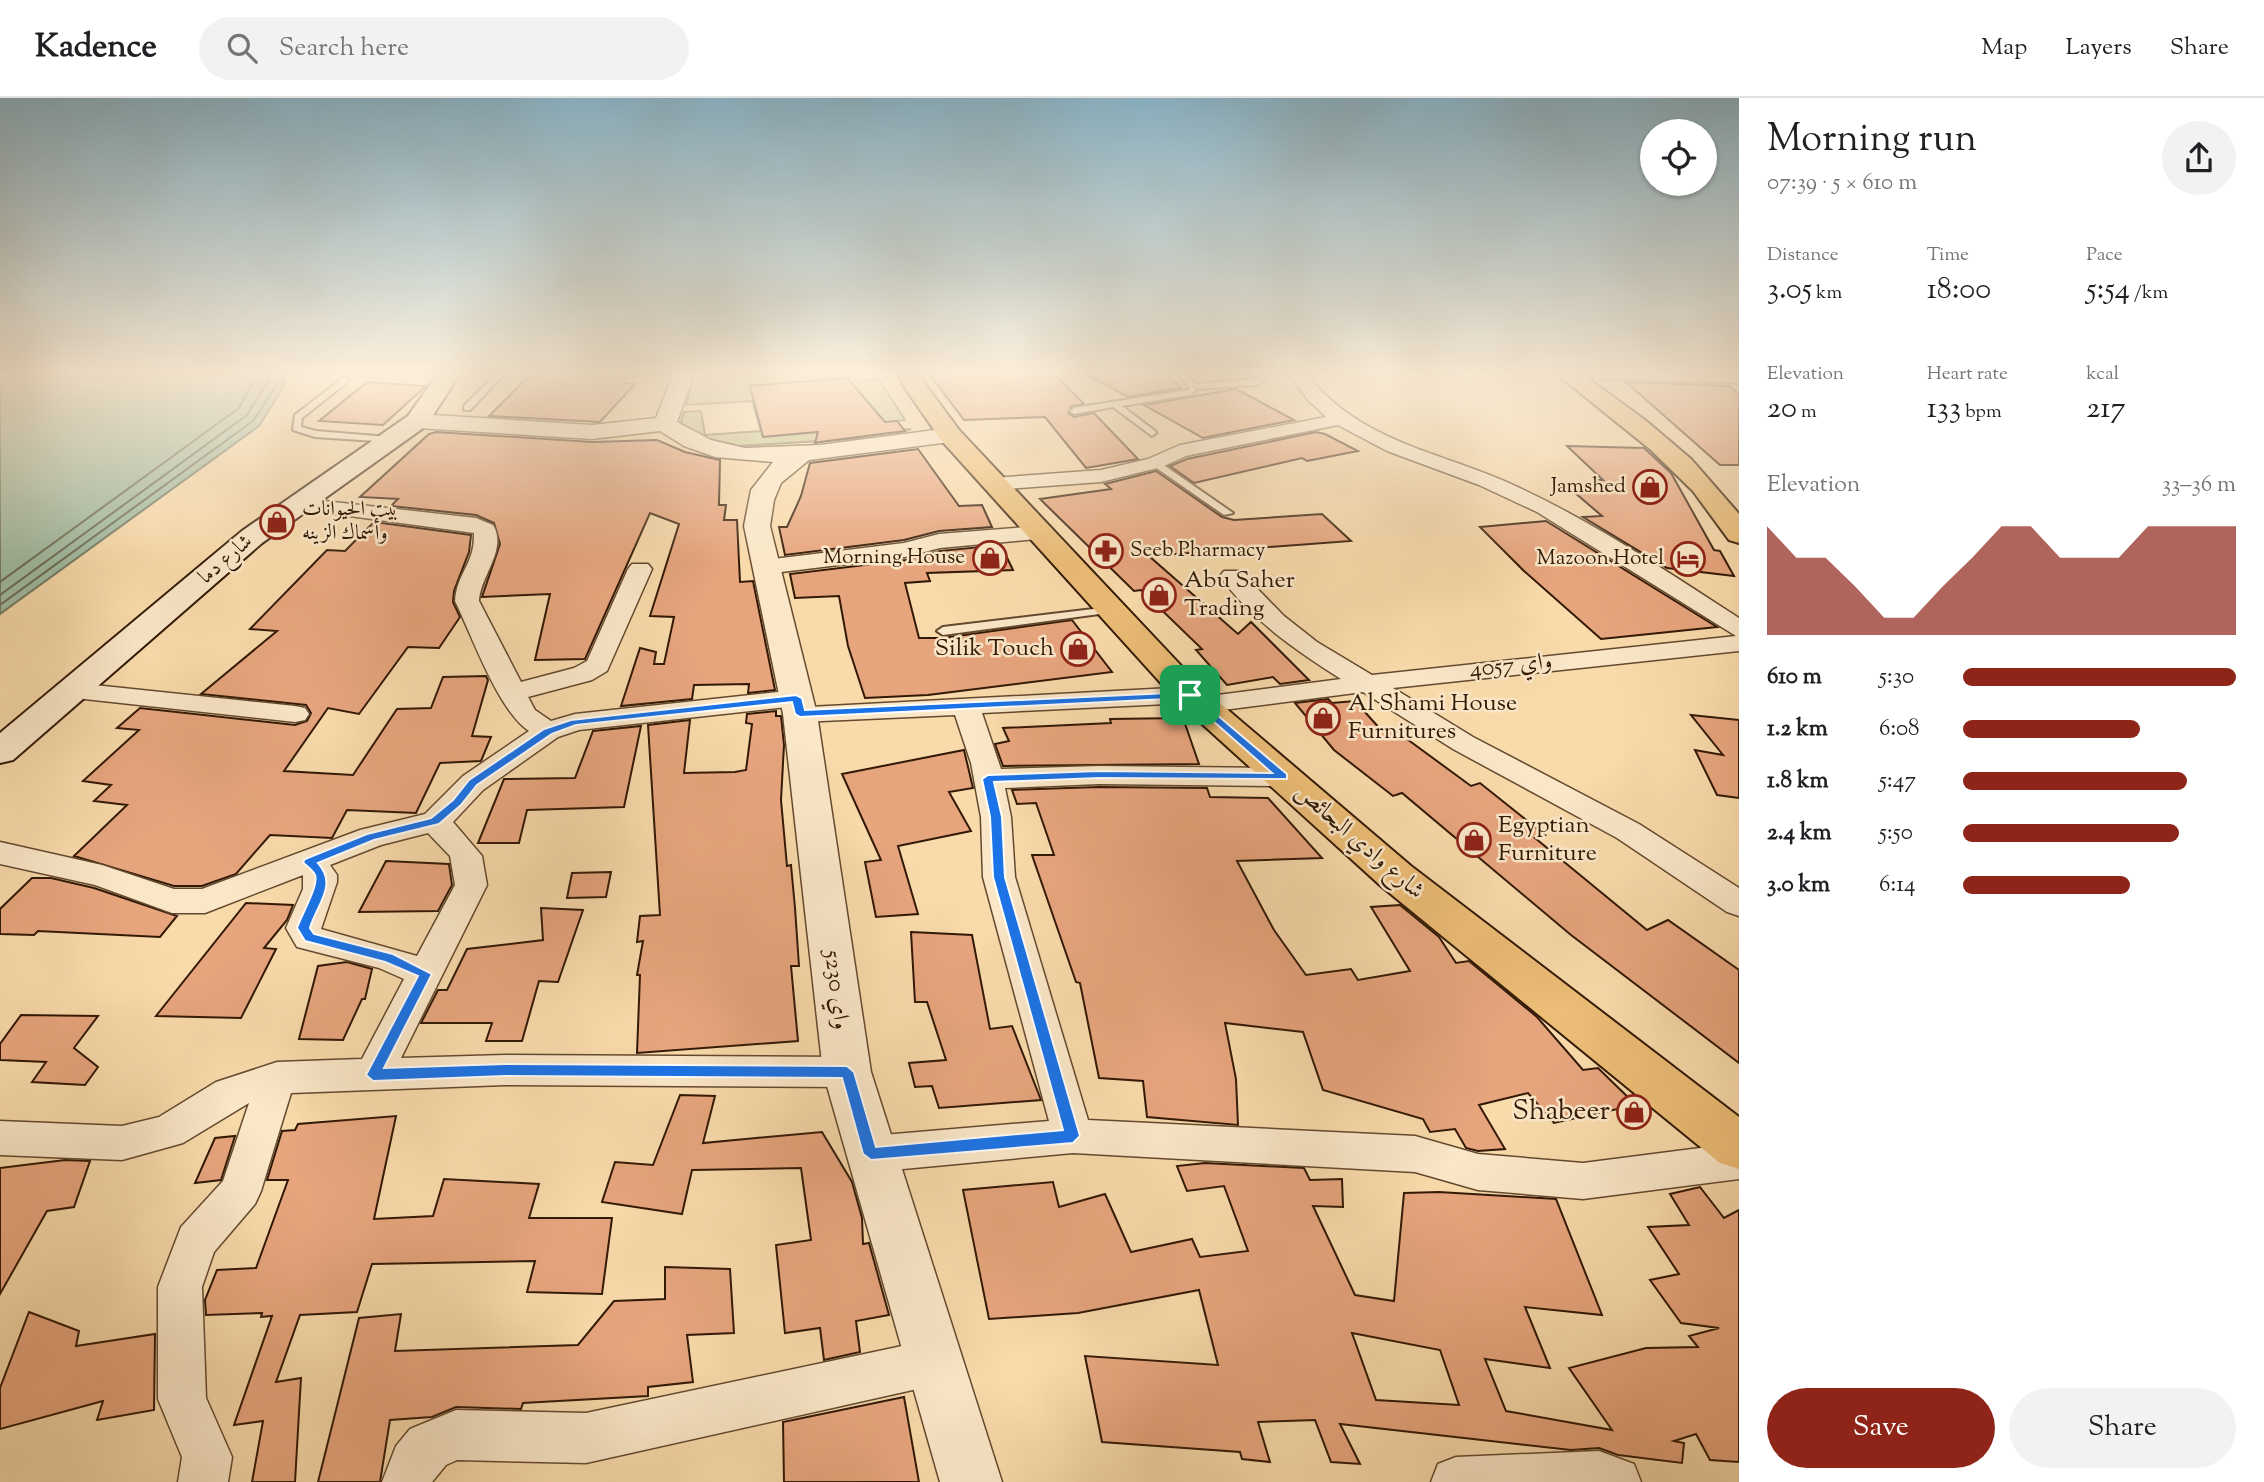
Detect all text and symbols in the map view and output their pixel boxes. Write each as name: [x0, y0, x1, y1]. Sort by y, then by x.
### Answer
search box: [199, 17, 689, 80]
text: Kadence: [35, 24, 157, 72]
icon: search: [223, 29, 261, 67]
text: Search here: [279, 30, 409, 67]
text: Map: [1981, 31, 2027, 65]
text: Layers: [2065, 31, 2132, 65]
text: Share: [2170, 31, 2229, 65]
text: Morning run: [1767, 114, 1977, 168]
map controls: [1640, 119, 1717, 196]
button: locate: [1640, 119, 1717, 196]
button: share: [2162, 121, 2236, 195]
text: 07:39 · 5 × 610 m: [1767, 167, 1917, 200]
text: Distance: [1767, 242, 1839, 269]
text: Time: [1927, 242, 1969, 269]
text: Pace: [2086, 242, 2123, 269]
text: 3.05: [1767, 269, 1812, 312]
text: 18:00: [1927, 269, 1991, 312]
text: 5:54: [2086, 269, 2130, 312]
text: km: [1812, 280, 1842, 307]
text: /km: [2130, 280, 2168, 307]
text: Elevation: [1767, 361, 1844, 388]
text: Heart rate: [1927, 361, 2008, 388]
text: kcal: [2086, 361, 2119, 388]
text: 20: [1767, 388, 1797, 431]
text: 133: [1927, 388, 1961, 431]
text: 217: [2086, 388, 2126, 431]
text: m: [1797, 399, 1817, 426]
text: bpm: [1961, 399, 2002, 426]
shop icon: Jamshed: [1631, 468, 1669, 506]
text: Elevation: [1767, 469, 1860, 502]
text: 33–36 m: [2162, 469, 2236, 502]
place label: Jamshed: [1550, 472, 1626, 502]
place label: بيت الحيوانات وأسماك الزينه: [302, 495, 398, 549]
shop icon: بيت الحيوانات وأسماك الزينه: [258, 503, 296, 541]
street label: شارع دما: [192, 528, 260, 593]
pharmacy icon: Seeb Pharmacy: [1087, 532, 1125, 570]
place label: Seeb Pharmacy: [1130, 536, 1266, 566]
shop icon: Morning House: [971, 539, 1009, 577]
hotel icon: Mazoon Hotel: [1669, 540, 1707, 578]
place label: Morning House: [823, 543, 965, 573]
place label: Mazoon Hotel: [1537, 544, 1664, 574]
place label: Abu Saher Trading: [1184, 564, 1295, 626]
shop icon: Abu Saher Trading: [1140, 576, 1178, 614]
shop icon: Silik Touch: [1059, 630, 1097, 668]
place label: Silik Touch: [935, 632, 1054, 666]
street label: واي 4057: [1468, 645, 1554, 687]
text: 610 m: [1767, 661, 1822, 694]
text: 5:30: [1879, 661, 1914, 694]
pin: [1160, 665, 1220, 725]
icon: arrive: [1171, 676, 1209, 714]
place label: Al Shami House Furnitures: [1348, 687, 1517, 749]
shop icon: Al Shami House Furnitures: [1304, 699, 1342, 737]
text: 1.2 km: [1767, 713, 1828, 746]
text: 6:08: [1879, 713, 1920, 746]
text: 1.8 km: [1767, 765, 1829, 798]
text: 5:47: [1879, 765, 1916, 798]
street label: شارع وادي البحائص: [1286, 776, 1431, 909]
place label: Egyptian Furniture: [1498, 809, 1597, 871]
text: 2.4 km: [1767, 817, 1832, 850]
text: 5:50: [1879, 817, 1913, 850]
shop icon: Egyptian Furniture: [1455, 821, 1493, 859]
text: 3.0 km: [1767, 869, 1830, 902]
text: 6:14: [1879, 869, 1916, 902]
street label: واي 5230: [814, 946, 858, 1032]
place label: Shabeer: [1512, 1092, 1610, 1132]
shop icon: Shabeer: [1615, 1093, 1653, 1131]
button: Save: [1767, 1388, 1995, 1468]
button: Share: [2009, 1388, 2236, 1468]

